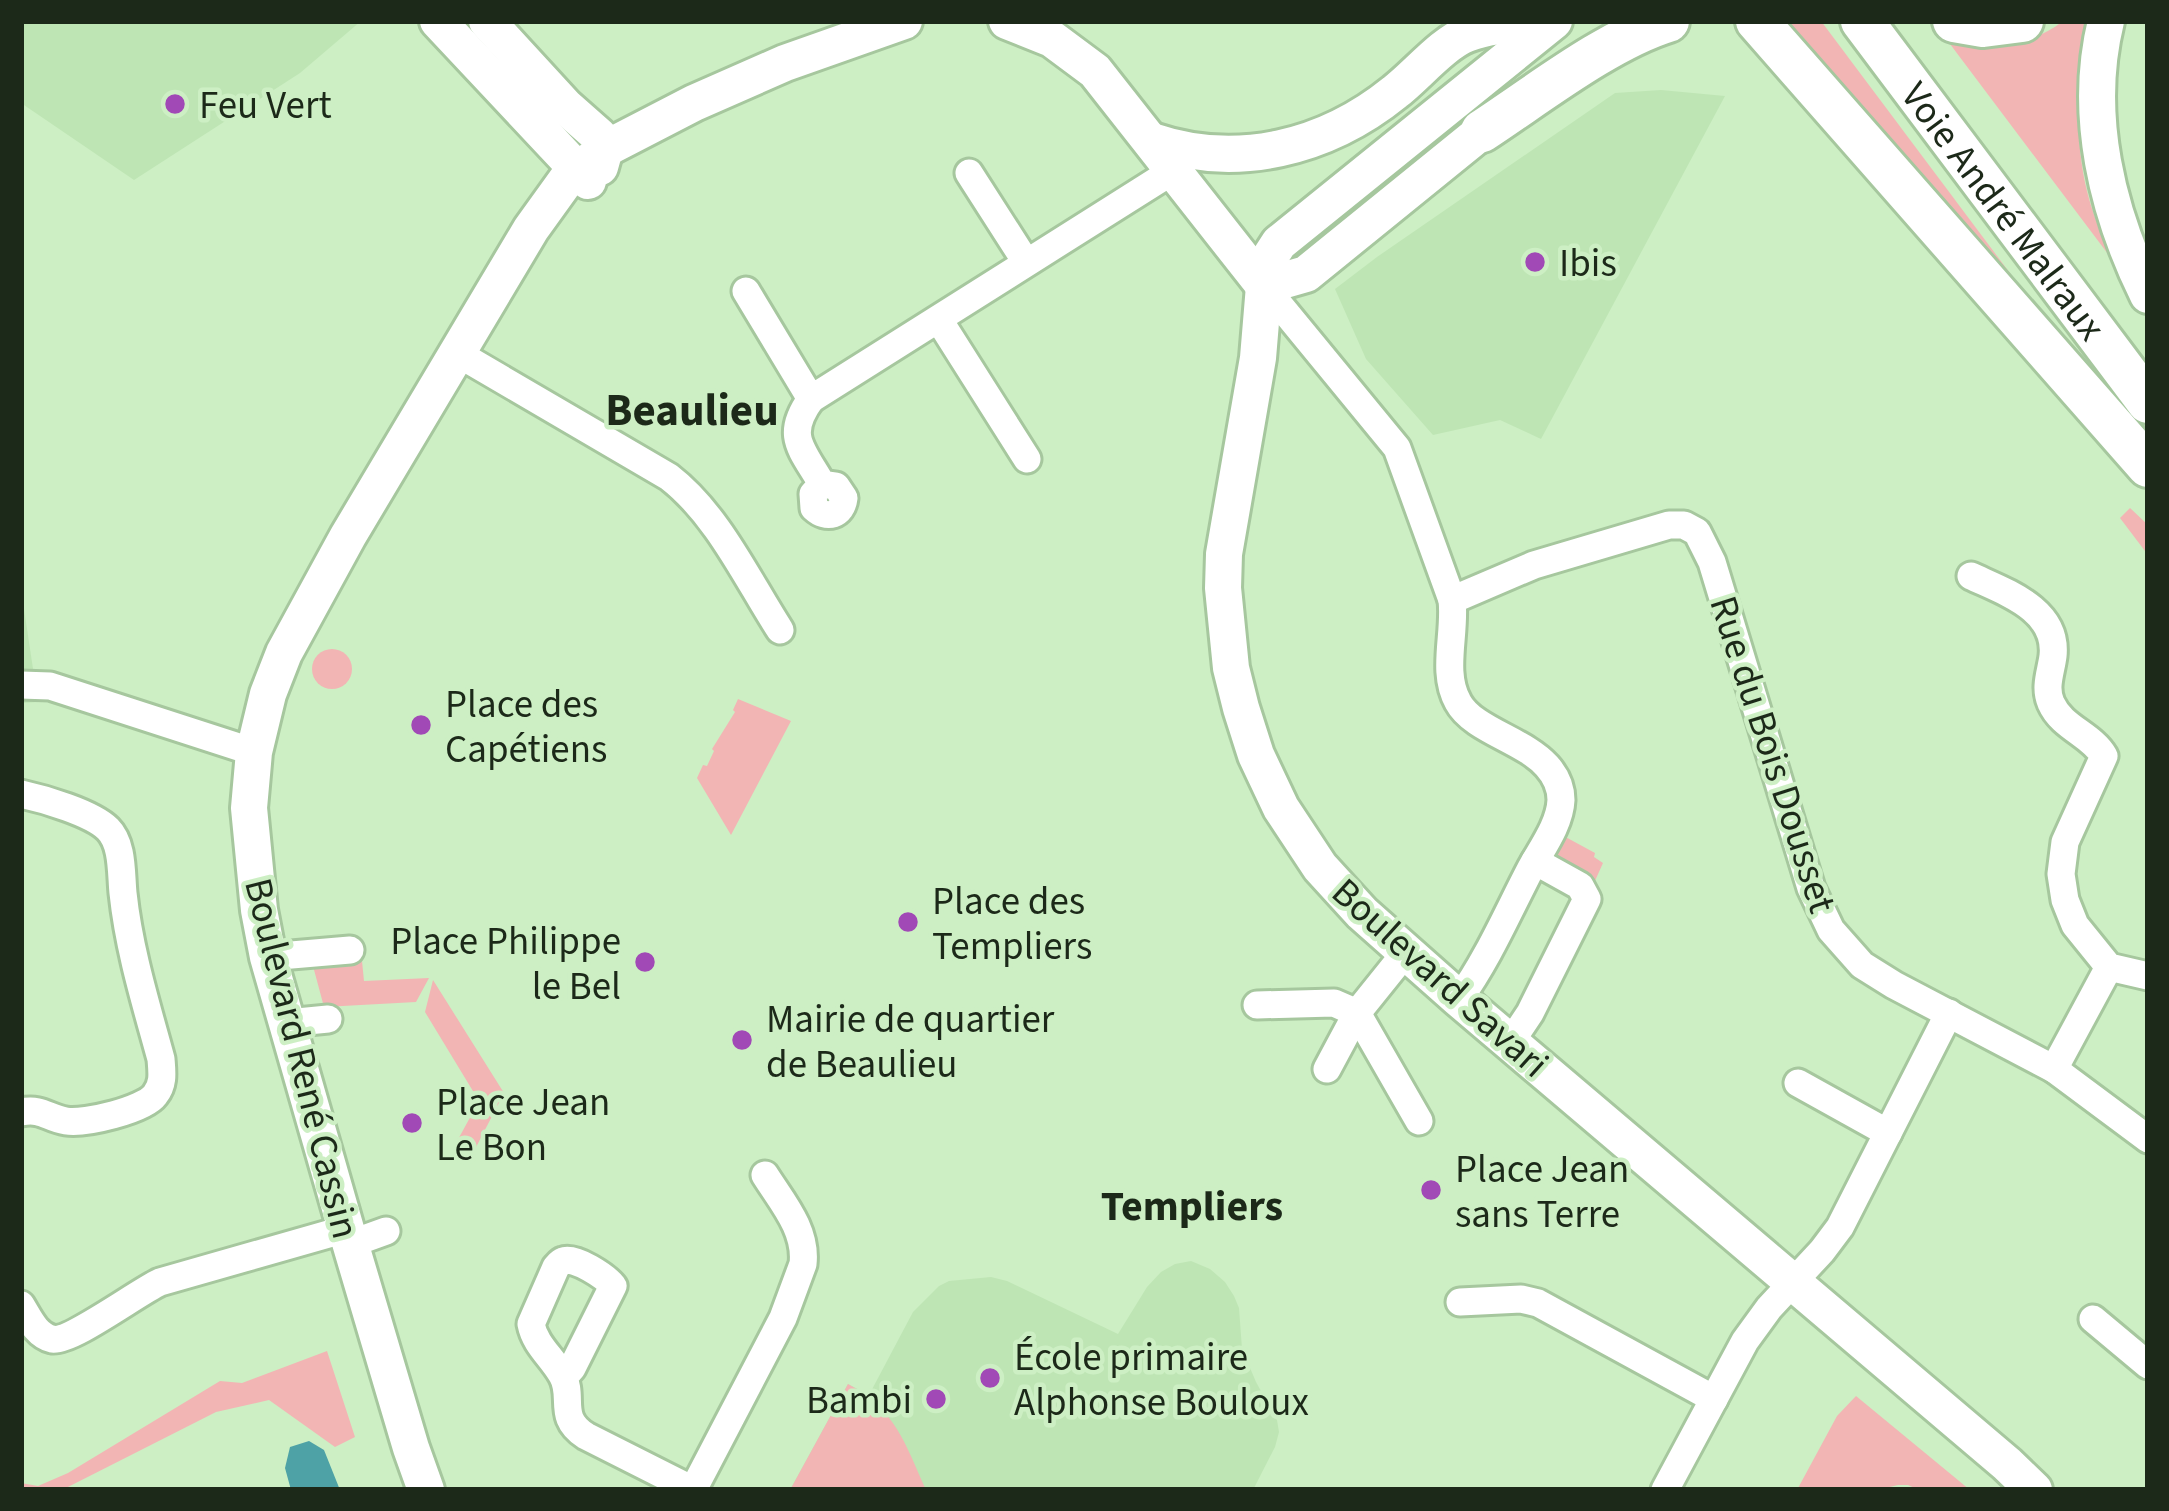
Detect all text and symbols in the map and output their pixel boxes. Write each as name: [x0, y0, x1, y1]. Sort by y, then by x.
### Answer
street label: Voie André Malraux: [1887, 71, 2118, 353]
place label: Feu Vert: [199, 78, 332, 134]
marker: Feu Vert: [162, 91, 188, 117]
place label: Ibis: [1559, 236, 1617, 292]
marker: Ibis: [1522, 249, 1548, 275]
district label: Beaulieu: [605, 379, 779, 443]
street label: Rue du Bois Dousset: [1694, 589, 1850, 920]
place label: Place des Capétiens: [445, 677, 607, 778]
marker: Place des Capétiens: [408, 712, 434, 738]
street label: Boulevard Savari: [1319, 866, 1561, 1091]
street label: Boulevard René Cassin: [229, 872, 373, 1245]
place label: Place des Templiers: [932, 874, 1092, 975]
marker: Place des Templiers: [895, 909, 921, 935]
place label: Place Philippe le Bel: [390, 914, 621, 1015]
marker: Place Philippe le Bel: [632, 949, 658, 975]
place label: Mairie de quartier de Beaulieu: [766, 992, 1055, 1093]
marker: Mairie de quartier de Beaulieu: [729, 1027, 755, 1053]
place label: Place Jean Le Bon: [436, 1075, 610, 1176]
marker: Place Jean Le Bon: [399, 1110, 425, 1136]
place label: Place Jean sans Terre: [1455, 1142, 1629, 1243]
district label: Templiers: [1101, 1177, 1283, 1237]
marker: Place Jean sans Terre: [1418, 1177, 1444, 1203]
place label: École primaire Alphonse Bouloux: [1014, 1330, 1309, 1431]
marker: École primaire Alphonse Bouloux: [977, 1365, 1003, 1391]
place label: Bambi: [806, 1373, 912, 1429]
marker: Bambi: [923, 1386, 949, 1412]

